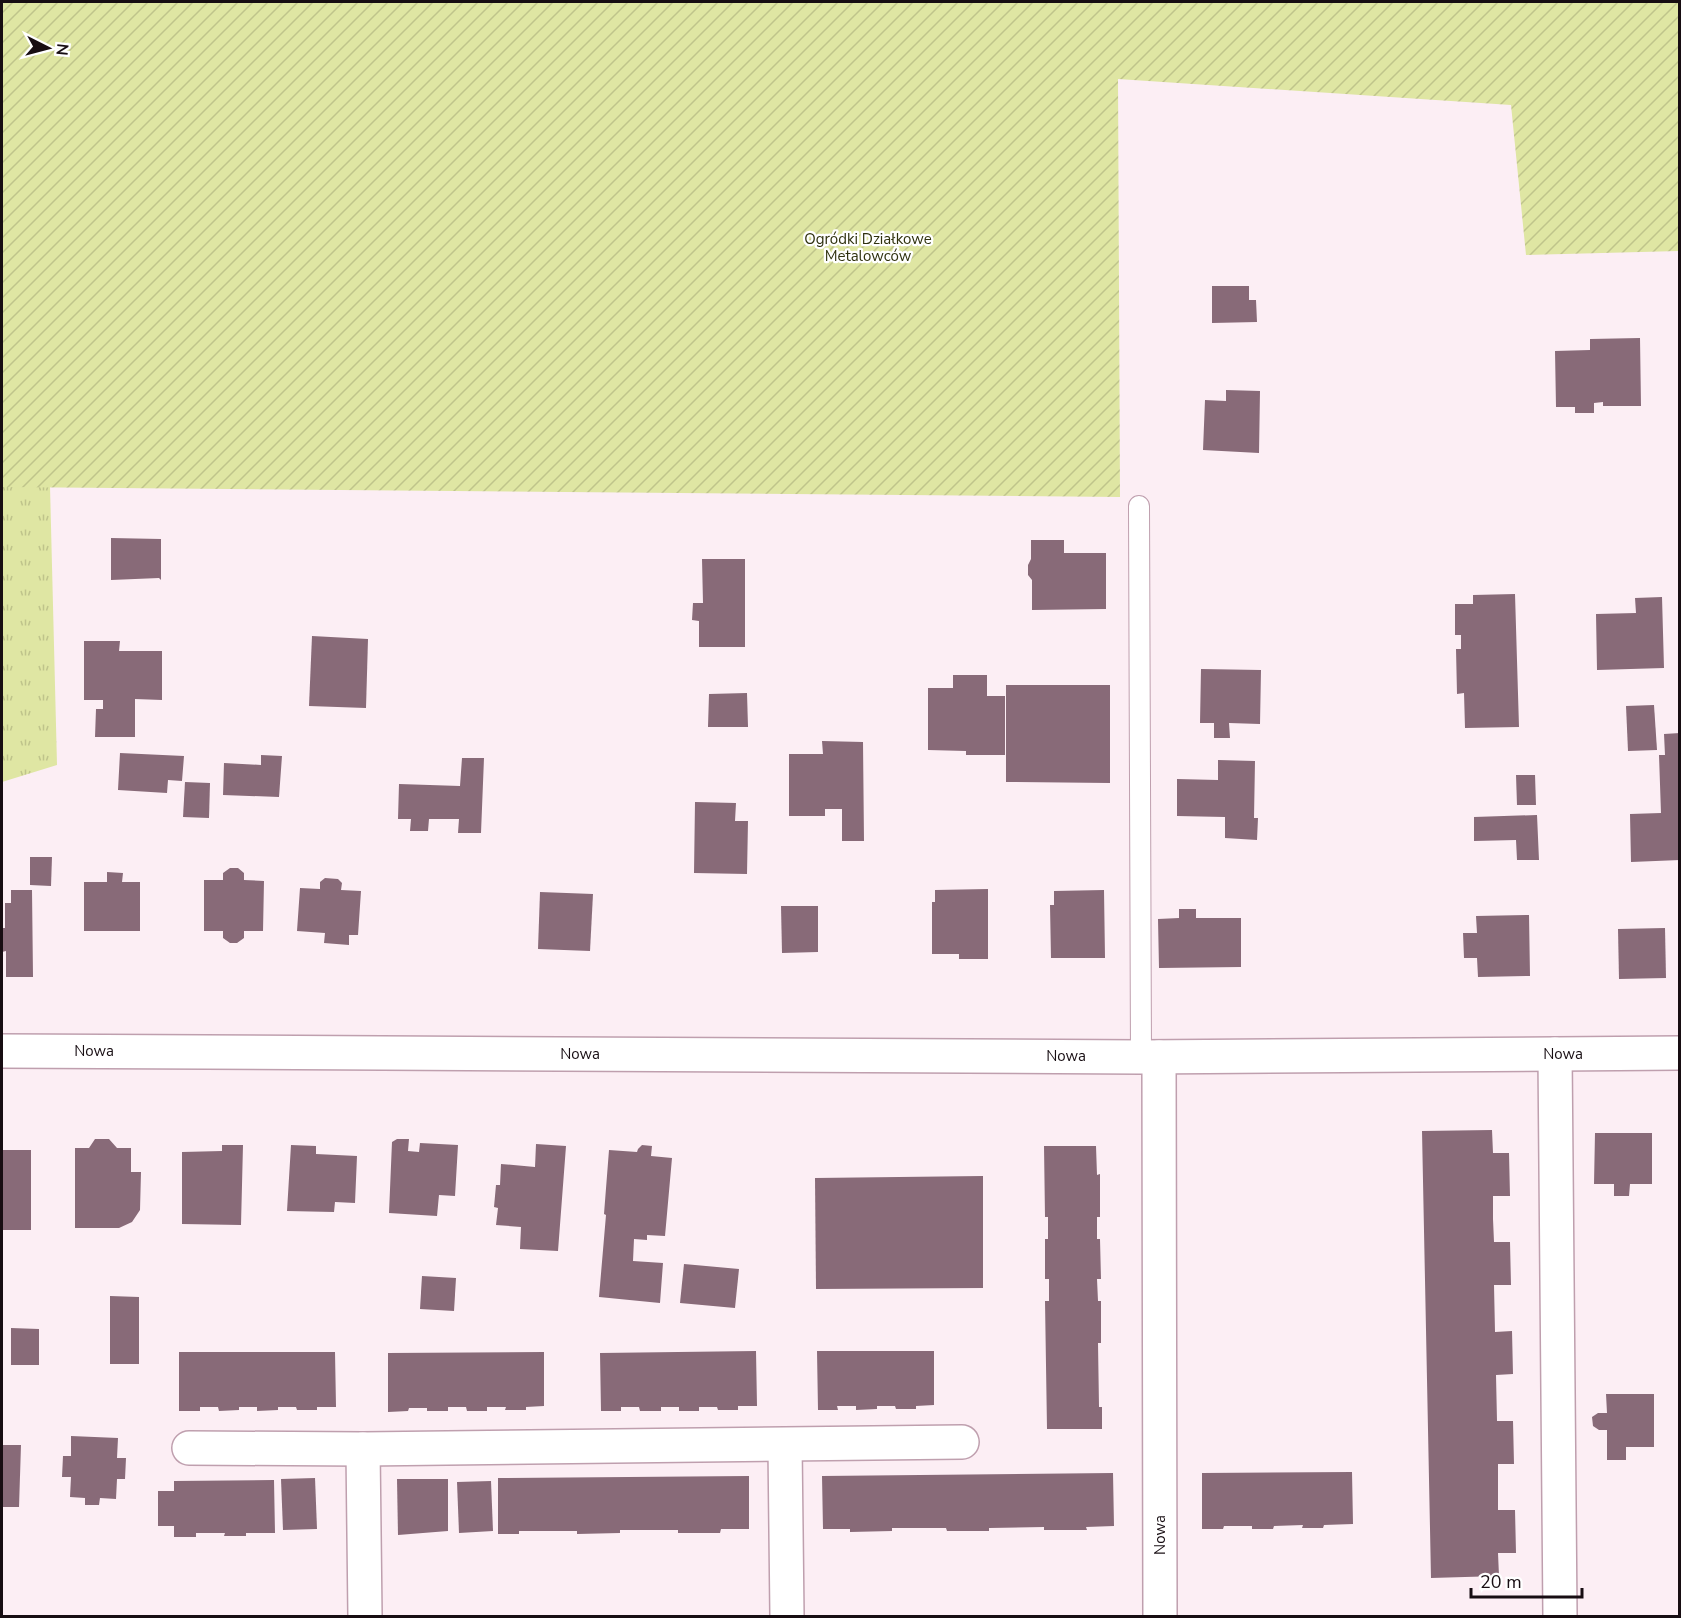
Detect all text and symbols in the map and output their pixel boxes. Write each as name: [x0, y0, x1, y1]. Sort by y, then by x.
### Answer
north arrow: [18, 18, 78, 78]
text: N: [50, 42, 73, 57]
park label: Ogródki Działkowe Metalowców: [804, 229, 932, 266]
street label: Nowa: [74, 1041, 114, 1061]
street label: Nowa: [560, 1044, 600, 1064]
street label: Nowa: [1543, 1044, 1583, 1064]
street label: Nowa: [1046, 1046, 1086, 1066]
street label: Nowa: [1150, 1515, 1170, 1555]
scale bar: [1471, 1561, 1582, 1599]
text: 20 m: [1480, 1570, 1522, 1594]

